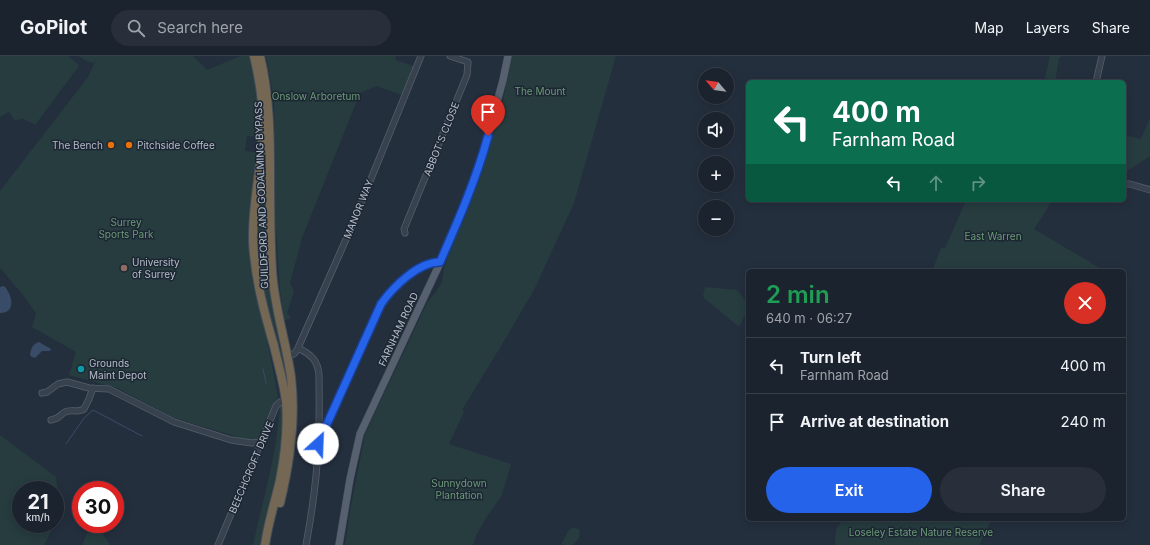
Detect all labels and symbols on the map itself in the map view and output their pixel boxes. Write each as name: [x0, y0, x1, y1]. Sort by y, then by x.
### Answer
north arrow: [698, 68, 734, 104]
park label: The Mount: [514, 85, 566, 97]
park label: Onslow Arboretum: [272, 90, 360, 102]
pin: [471, 95, 505, 136]
street label: ABBOT'S CLOSE: [421, 100, 461, 178]
street label: GUILDFORD AND GODALMING BYPASS: [252, 101, 270, 289]
place label: The Bench: [52, 139, 103, 151]
place label: Pitchside Coffee: [137, 139, 215, 151]
marker: The Bench: [106, 140, 116, 150]
marker: Pitchside Coffee: [124, 140, 134, 150]
street label: MANOR WAY: [341, 178, 375, 240]
park label: Surrey Sports Park: [98, 216, 154, 240]
park label: East Warren: [964, 230, 1022, 242]
place label: University of Surrey: [132, 256, 180, 280]
marker: University of Surrey: [119, 263, 129, 273]
street label: FARNHAM ROAD: [376, 290, 420, 368]
place label: Grounds Maint Depot: [89, 357, 147, 381]
marker: Grounds Maint Depot: [76, 364, 86, 374]
street label: BEECHCROFT DRIVE: [226, 419, 276, 515]
position arrow: [297, 423, 339, 465]
park label: Sunnydown Plantation: [431, 477, 487, 501]
speed limit sign: 30: [72, 481, 124, 533]
park label: Loseley Estate Nature Reserve: [849, 526, 993, 538]

